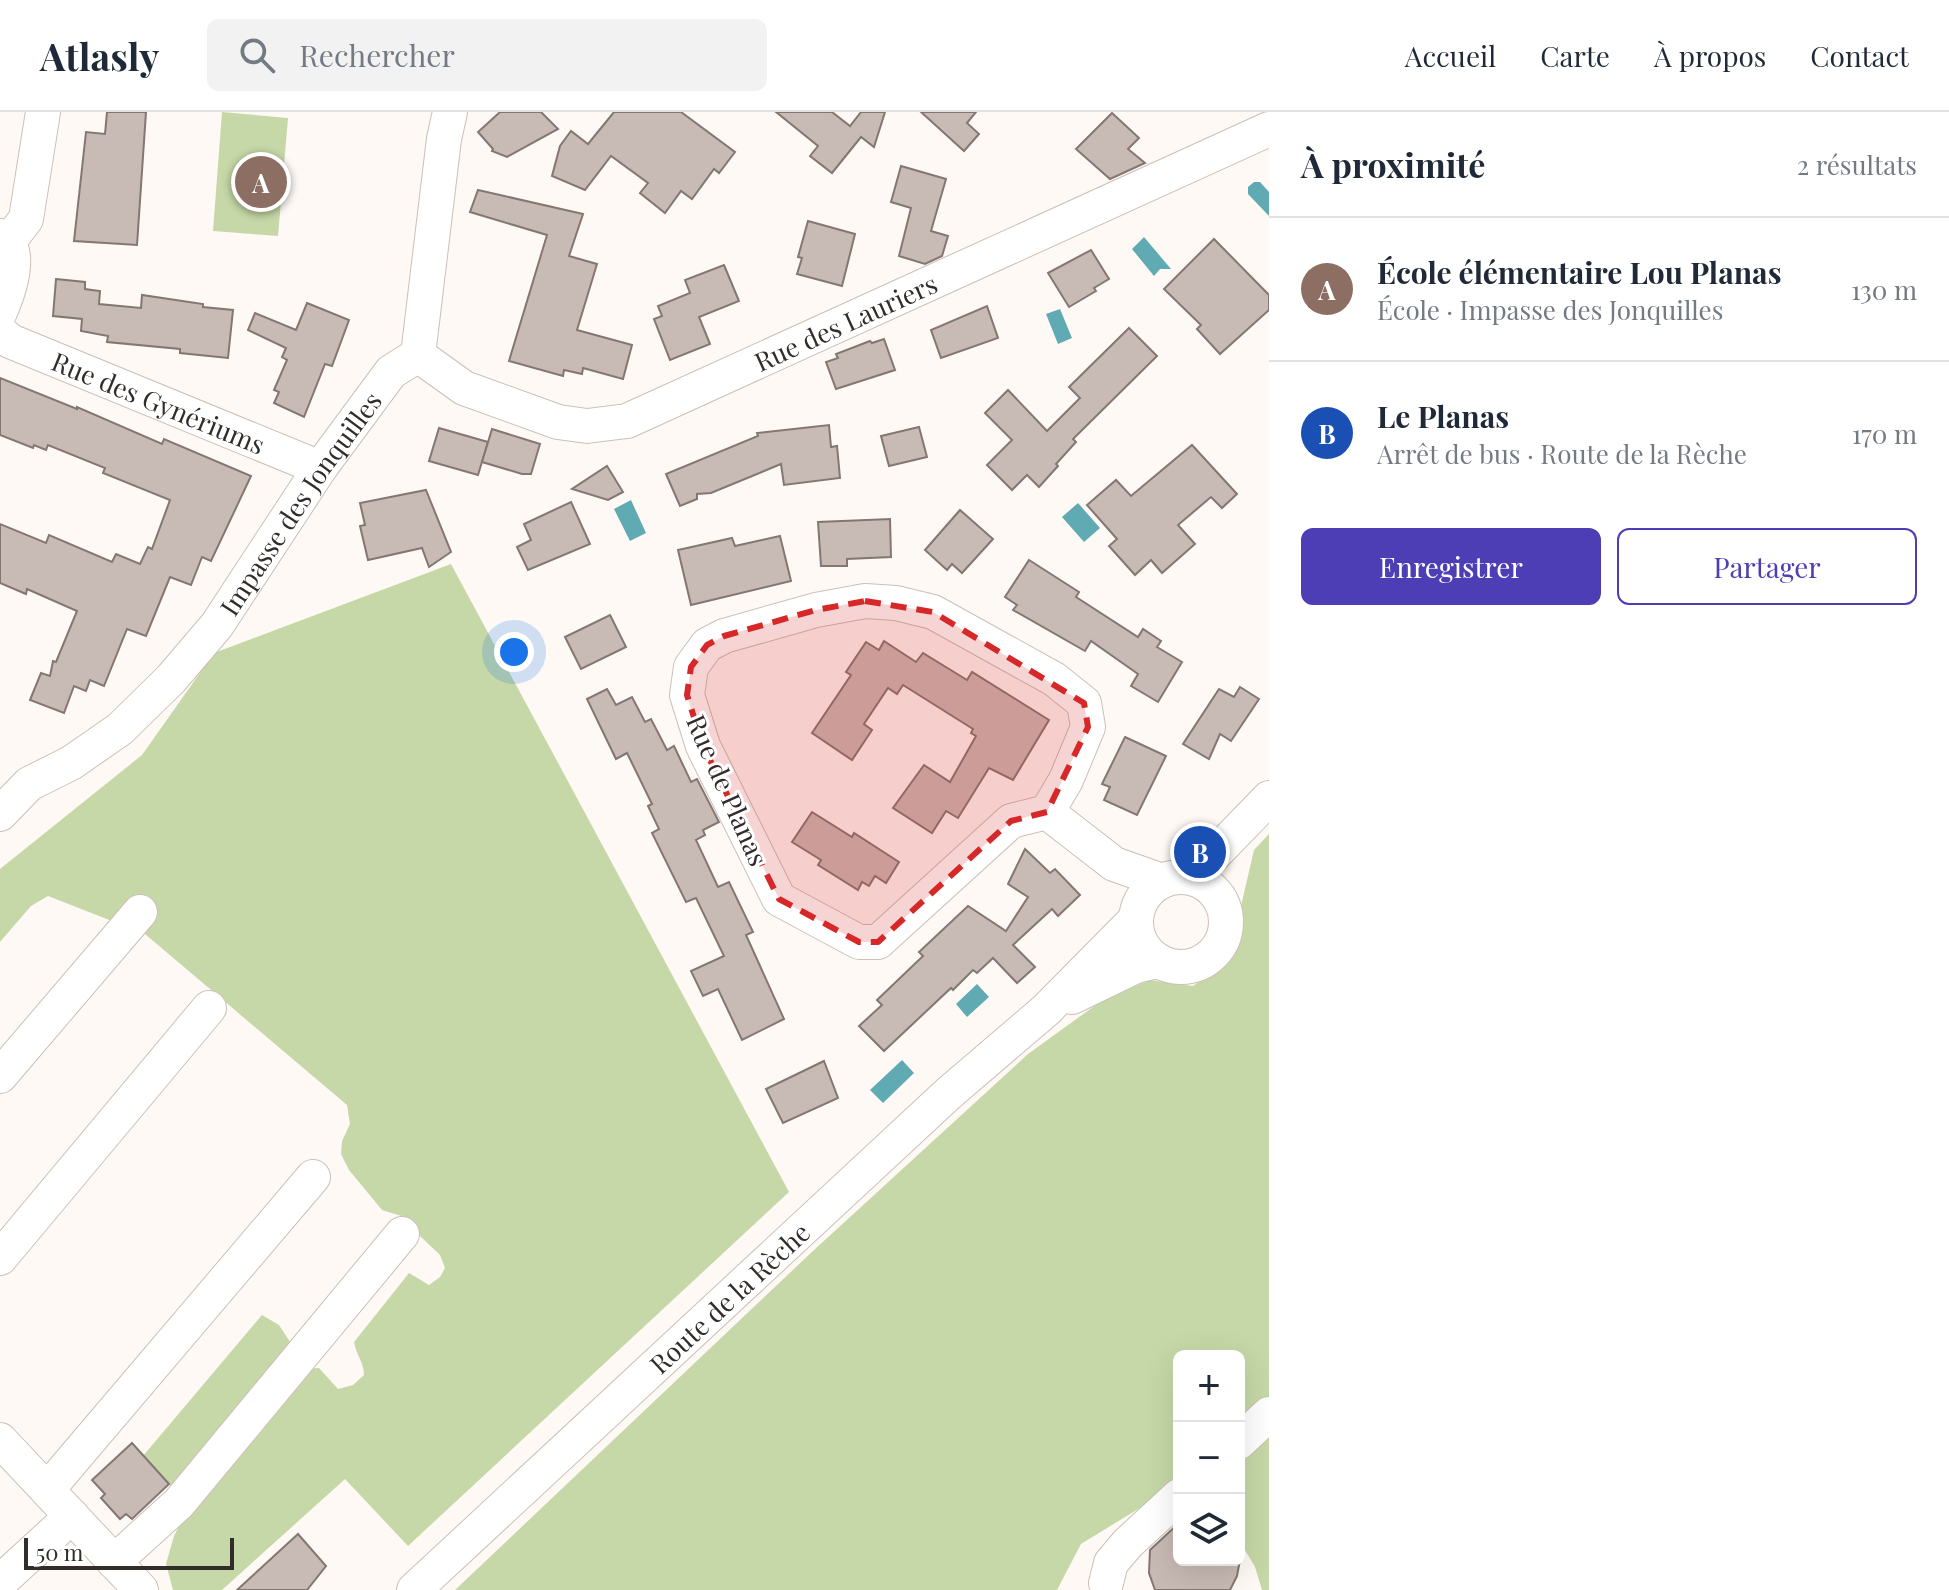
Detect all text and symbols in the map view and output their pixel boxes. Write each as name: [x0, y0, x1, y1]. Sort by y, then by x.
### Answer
search box: [207, 19, 767, 91]
text: Atlasly: [40, 30, 159, 81]
icon: search: [235, 33, 279, 77]
text: Rechercher: [299, 35, 455, 75]
text: Accueil: [1405, 37, 1496, 74]
text: Carte: [1540, 37, 1610, 74]
text: À propos: [1654, 37, 1766, 74]
text: Contact: [1810, 37, 1909, 74]
text: À proximité: [1301, 141, 1485, 187]
text: 2 résultats: [1797, 147, 1917, 182]
pin: A: [235, 152, 287, 212]
text: École élémentaire Lou Planas: [1377, 252, 1782, 292]
street label: Rue des Lauriers: [748, 265, 942, 378]
text: A: [1318, 272, 1336, 307]
text: 130 m: [1851, 272, 1917, 307]
text: École · Impasse des Jonquilles: [1377, 292, 1723, 327]
street label: Rue des Gynériums: [47, 343, 270, 461]
street label: Impasse des Jonquilles: [211, 384, 388, 622]
text: Le Planas: [1377, 396, 1509, 436]
text: B: [1318, 416, 1336, 451]
text: 170 m: [1852, 416, 1917, 451]
text: Arrêt de bus · Route de la Rèche: [1377, 436, 1747, 471]
button: Enregistrer: [1301, 528, 1601, 605]
button: Partager: [1617, 528, 1917, 605]
your location: [494, 632, 534, 672]
street label: Rue de Planas: [679, 709, 777, 871]
pin: B: [1174, 822, 1226, 882]
street label: Route de la Rèche: [641, 1214, 817, 1381]
map controls: [1173, 1350, 1245, 1566]
button: +: [1173, 1350, 1245, 1422]
button: −: [1173, 1422, 1245, 1494]
button: layers: [1173, 1494, 1245, 1566]
scale bar: [24, 1534, 234, 1570]
text: 50 m: [36, 1537, 83, 1567]

